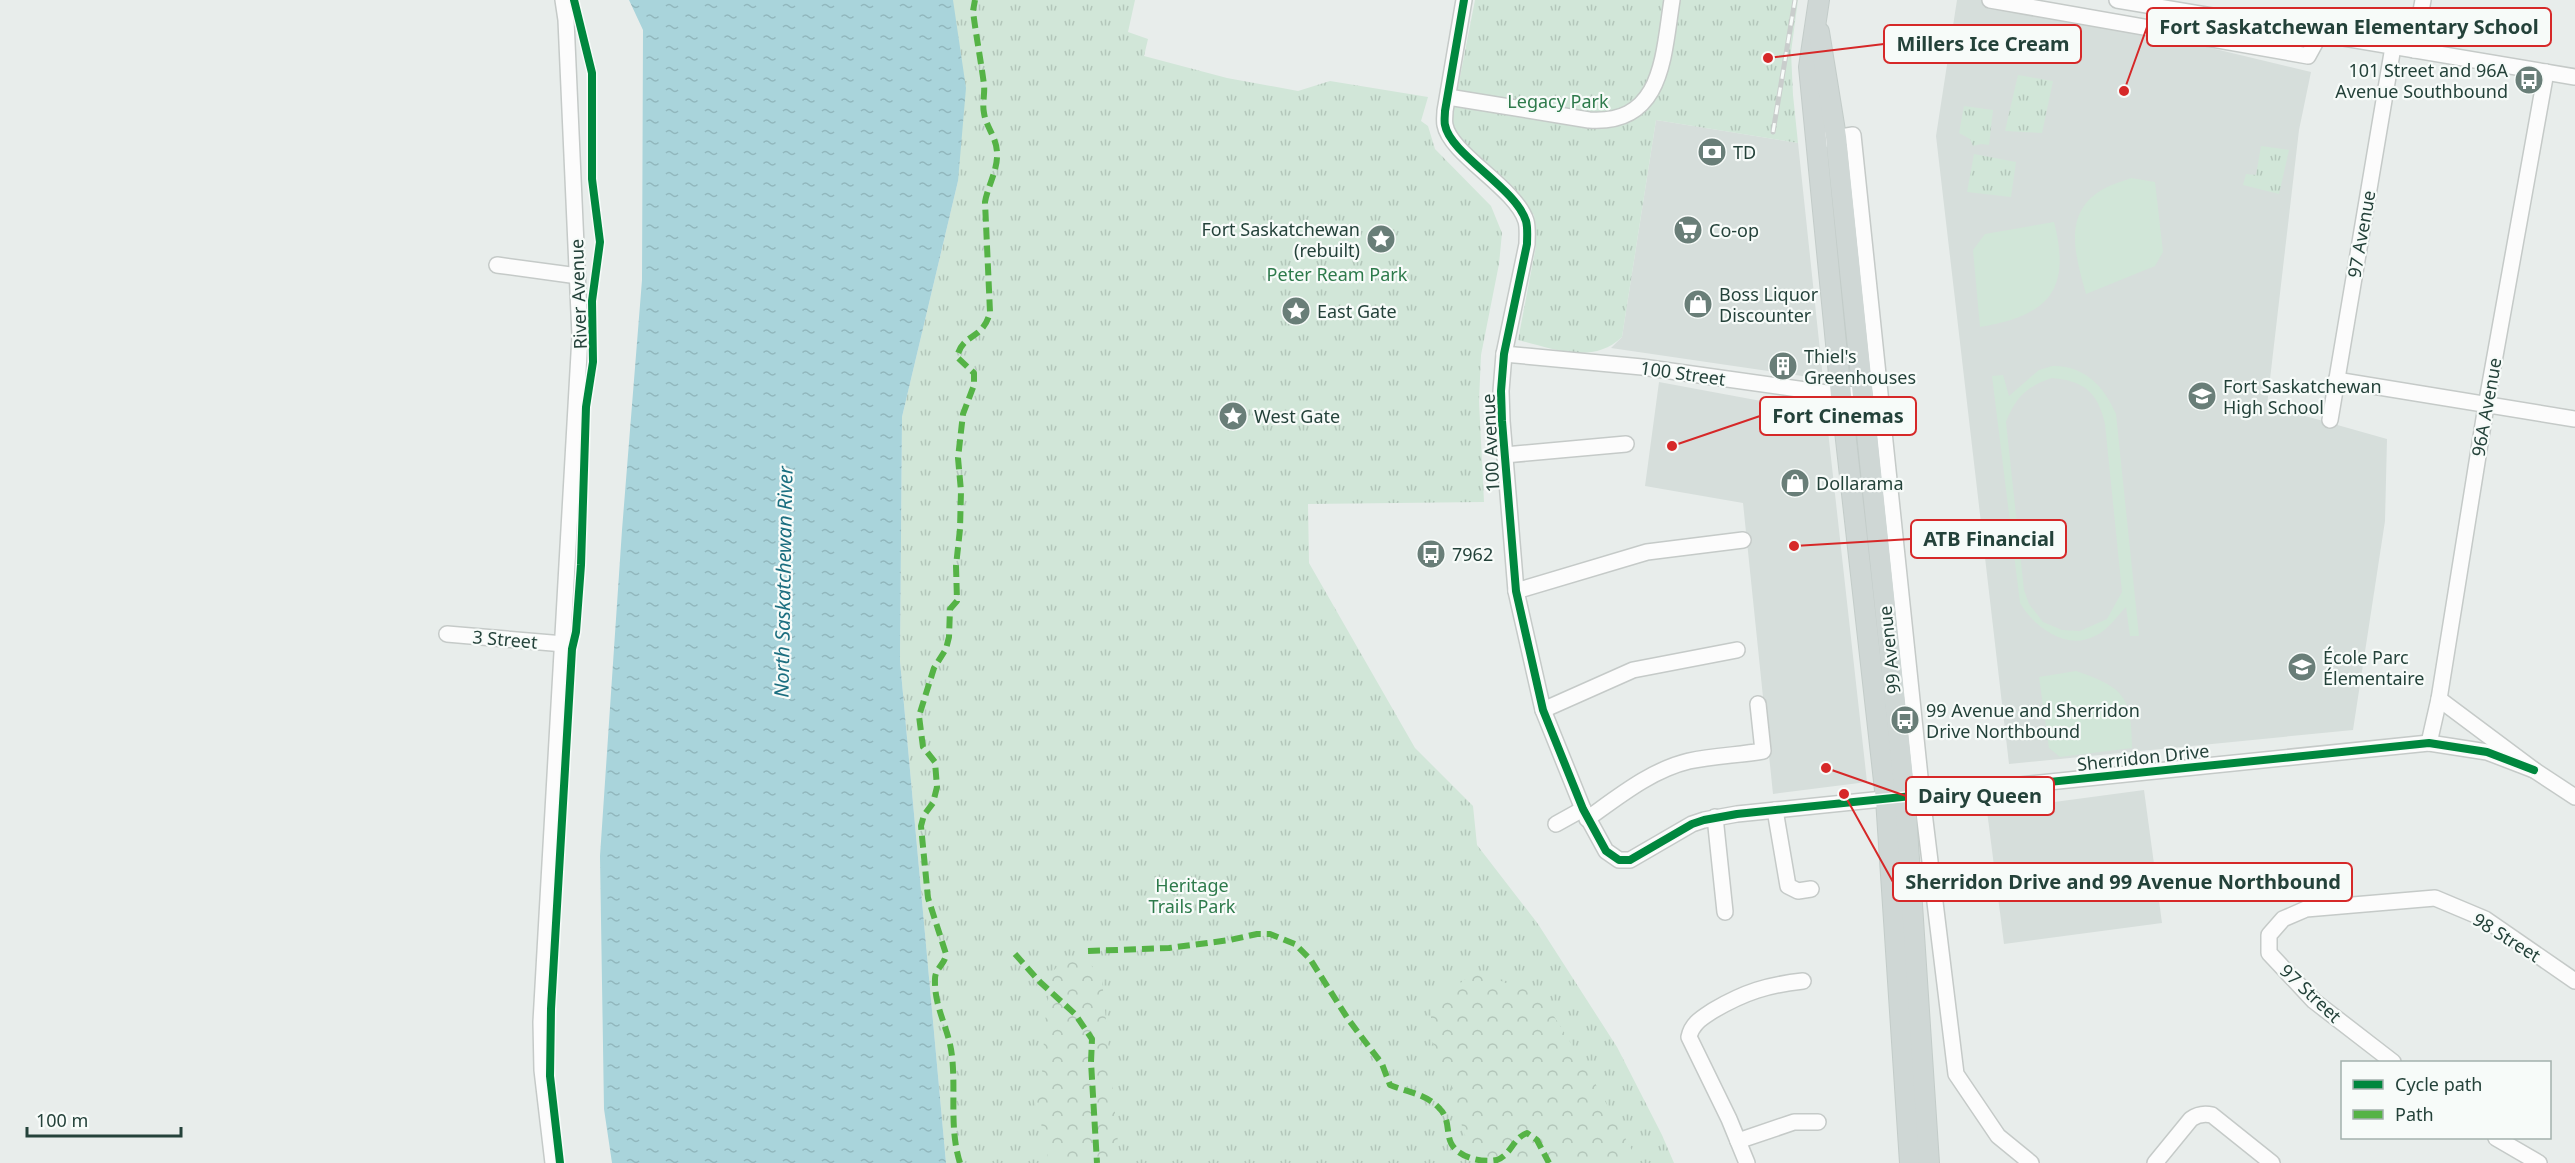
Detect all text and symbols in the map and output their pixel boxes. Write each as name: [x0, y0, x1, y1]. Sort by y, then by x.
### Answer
callout: Fort Saskatchewan Elementary School: [2147, 8, 2551, 46]
text: Fort Saskatchewan Elementary School: [2159, 13, 2539, 40]
callout: Millers Ice Cream: [1884, 25, 2081, 63]
text: Millers Ice Cream: [1897, 30, 2069, 57]
place label: 101 Street and 96A Avenue Southbound: [2335, 58, 2508, 103]
bus stop icon: 101 Street and 96A Avenue Southbound: [2513, 64, 2545, 96]
park label: Legacy Park: [1507, 89, 1609, 113]
bank icon: TD: [1696, 136, 1728, 168]
place label: TD: [1733, 140, 1756, 164]
street label: 97 Avenue: [2341, 188, 2381, 280]
supermarket icon: Co-op: [1672, 214, 1704, 246]
place label: Fort Saskatchewan (rebuilt): [1201, 217, 1360, 262]
place label: Co-op: [1709, 218, 1759, 242]
place icon: Fort Saskatchewan (rebuilt): [1365, 223, 1397, 255]
street label: River Avenue: [564, 238, 592, 350]
park label: Peter Ream Park: [1267, 262, 1408, 286]
place label: Boss Liquor Discounter: [1719, 282, 1819, 327]
shop icon: Boss Liquor Discounter: [1682, 288, 1714, 320]
place icon: East Gate: [1280, 295, 1312, 327]
place label: East Gate: [1317, 299, 1397, 323]
place label: Thiel's Greenhouses: [1804, 344, 1916, 389]
building icon: Thiel's Greenhouses: [1767, 350, 1799, 382]
street label: 100 Street: [1639, 355, 1728, 391]
street label: 96A Avenue: [2466, 356, 2506, 458]
place label: Fort Saskatchewan High School: [2223, 374, 2382, 419]
school or university icon: Fort Saskatchewan High School: [2186, 380, 2218, 412]
street label: 100 Avenue: [1475, 393, 1505, 493]
callout: Fort Cinemas: [1760, 397, 1916, 435]
place icon: West Gate: [1217, 400, 1249, 432]
text: Fort Cinemas: [1772, 402, 1904, 429]
place label: West Gate: [1254, 404, 1340, 428]
water label: North Saskatchewan River: [767, 465, 799, 698]
shop icon: Dollarama: [1779, 467, 1811, 499]
place label: Dollarama: [1816, 471, 1904, 495]
callout: ATB Financial: [1911, 520, 2066, 558]
text: ATB Financial: [1923, 525, 2055, 552]
bus stop icon: 7962: [1415, 538, 1447, 570]
place label: 7962: [1452, 542, 1493, 566]
street label: 99 Avenue: [1872, 605, 1906, 695]
street label: 3 Street: [471, 624, 539, 654]
place label: École Parc Élementaire: [2323, 645, 2424, 690]
school or university icon: École Parc Élementaire: [2286, 651, 2318, 683]
place label: 99 Avenue and Sherridon Drive Northbound: [1926, 698, 2140, 743]
bus stop icon: 99 Avenue and Sherridon Drive Northbound: [1889, 704, 1921, 736]
street label: Sherridon Drive: [2076, 738, 2210, 776]
callout: Dairy Queen: [1906, 777, 2054, 815]
text: Dairy Queen: [1918, 782, 2042, 809]
callout: Sherridon Drive and 99 Avenue Northbound: [1893, 863, 2352, 901]
text: Sherridon Drive and 99 Avenue Northbound: [1905, 868, 2341, 895]
park label: Heritage Trails Park: [1149, 873, 1236, 918]
street label: 98 Street: [2469, 907, 2546, 967]
street label: 97 Street: [2275, 958, 2347, 1028]
legend: [2341, 1061, 2551, 1139]
text: Cycle path: [2395, 1072, 2482, 1096]
scale bar: [27, 1100, 182, 1138]
text: Path: [2395, 1102, 2434, 1126]
text: 100 m: [36, 1108, 88, 1132]

